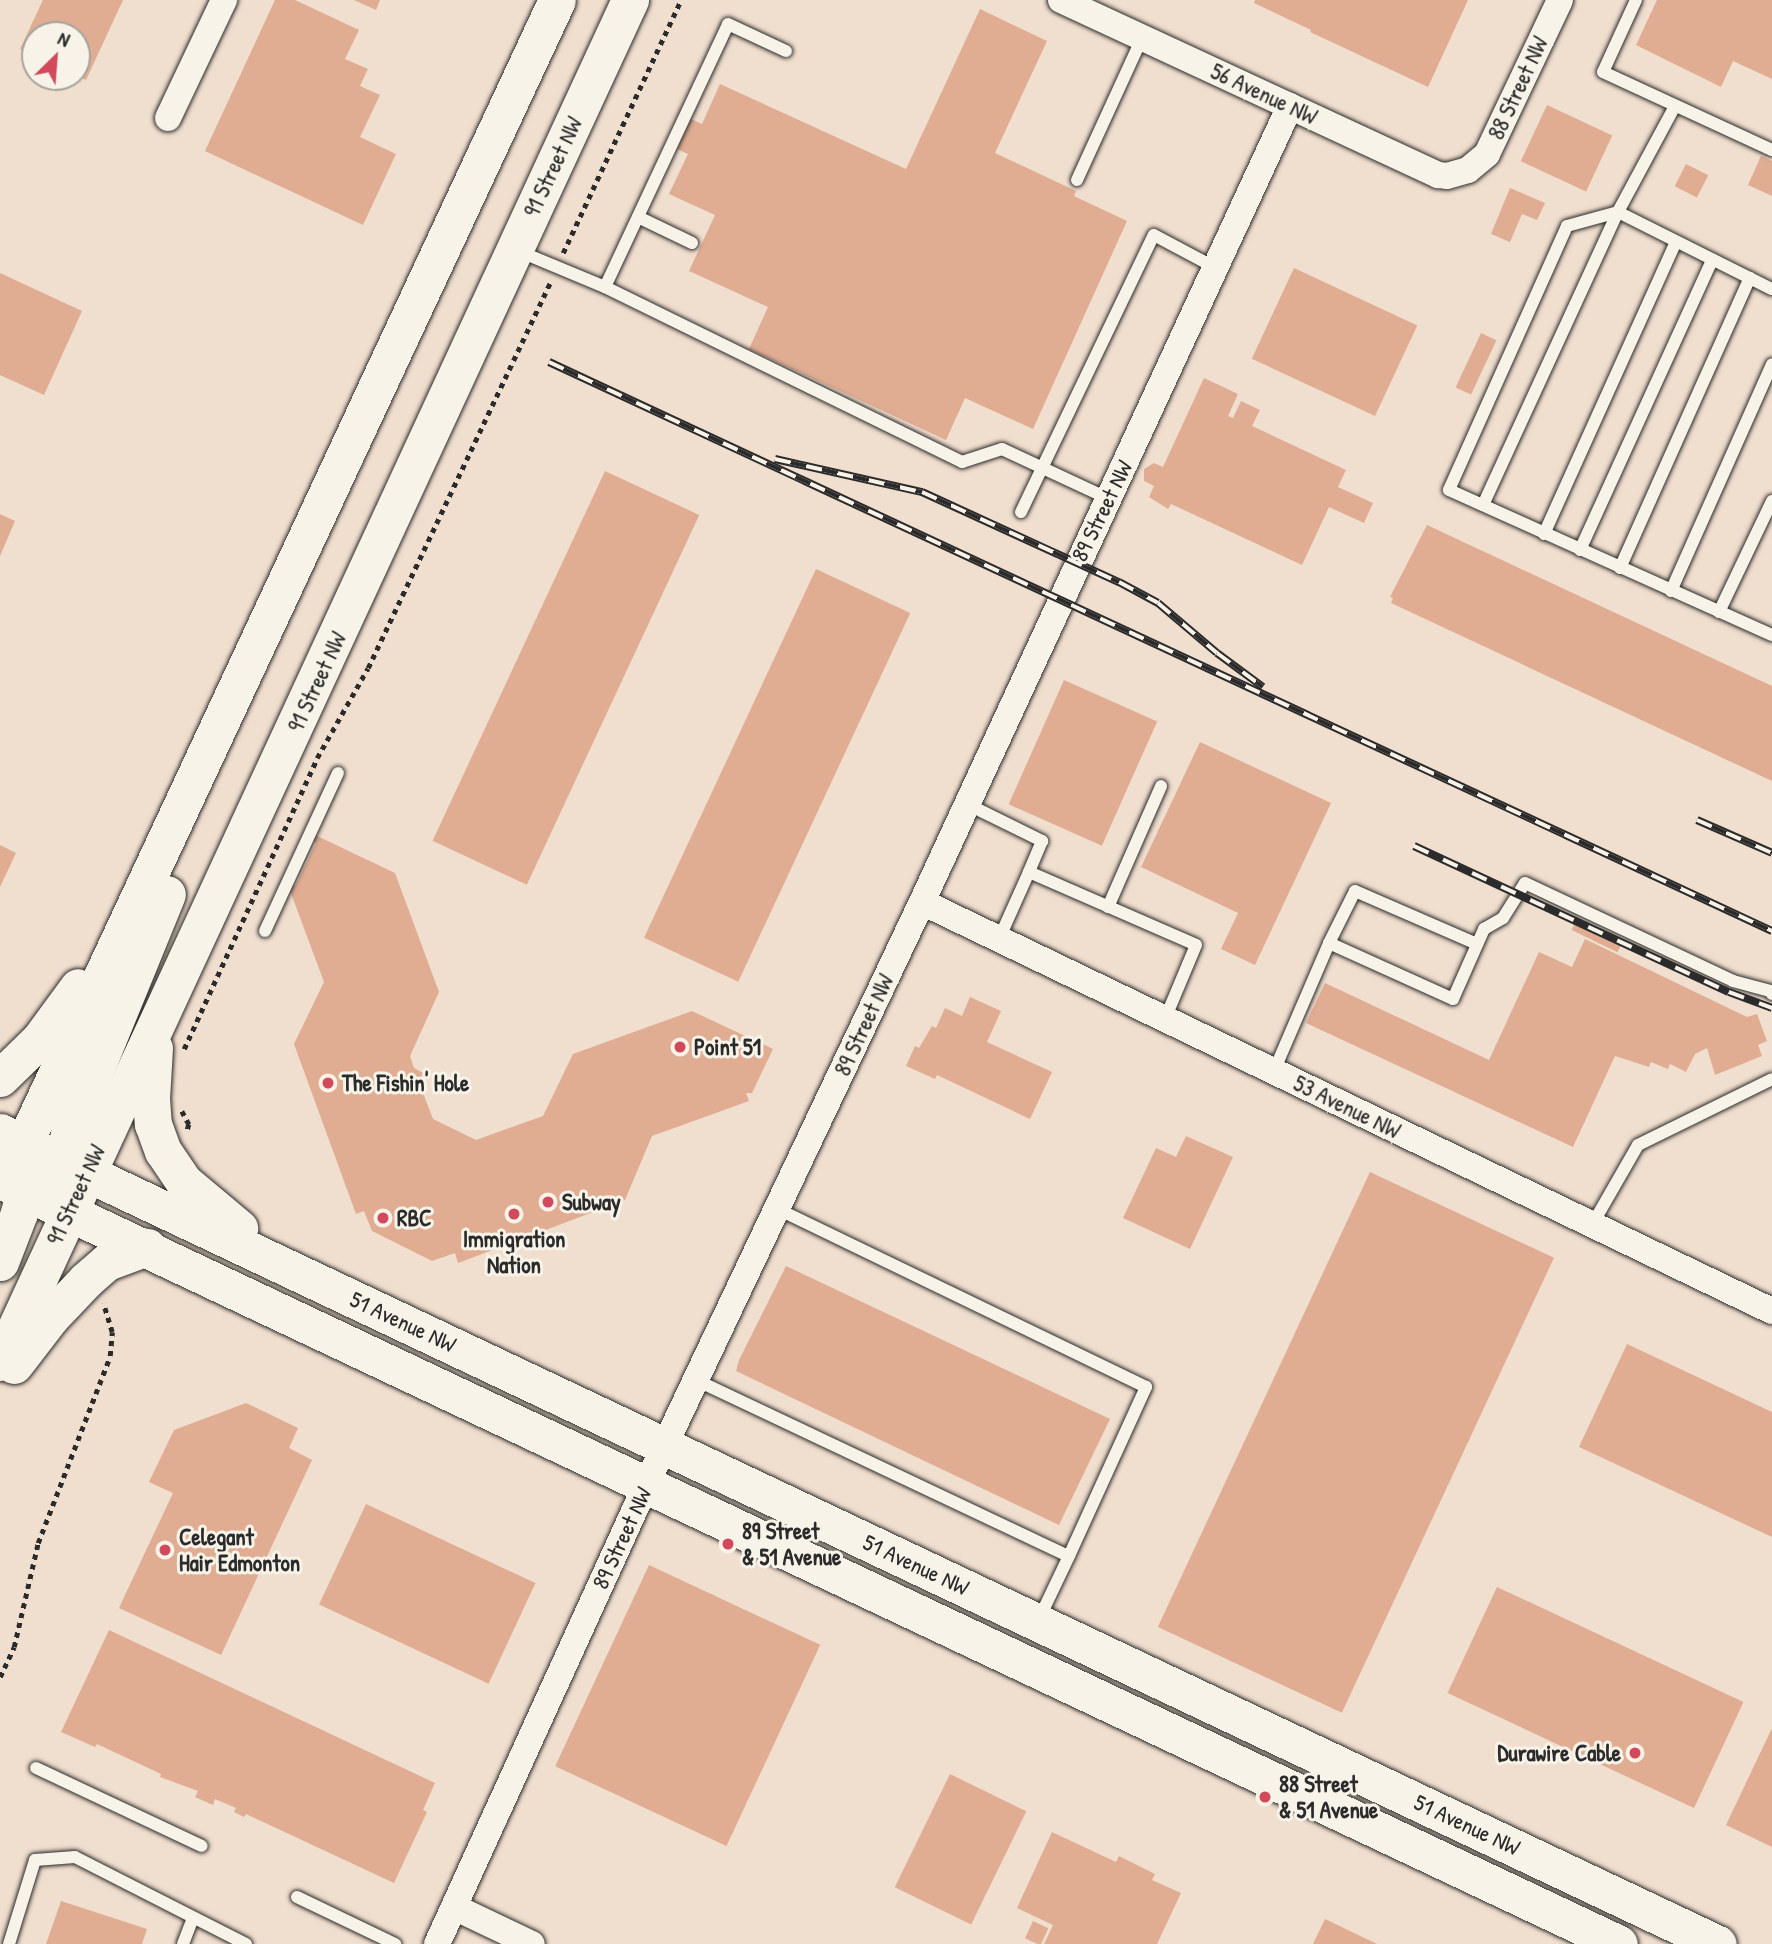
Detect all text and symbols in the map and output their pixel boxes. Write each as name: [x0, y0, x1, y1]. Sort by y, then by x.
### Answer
north arrow: [21, 21, 91, 91]
text: N: [54, 25, 74, 53]
street label: 88 Street NW: [1482, 32, 1554, 144]
street label: 56 Avenue NW: [1206, 57, 1322, 131]
street label: 91 Street NW: [518, 113, 588, 221]
street label: 89 Street NW: [1066, 456, 1138, 566]
street label: 91 Street NW: [282, 628, 352, 736]
street label: 89 Street NW: [828, 970, 900, 1080]
place label: Point 51: [694, 1033, 761, 1061]
marker: Point 51: [672, 1039, 688, 1055]
place label: The Fishin' Hole: [342, 1069, 469, 1097]
street label: 53 Avenue NW: [1289, 1069, 1405, 1145]
marker: The Fishin' Hole: [320, 1075, 336, 1091]
street label: 91 Street NW: [41, 1141, 111, 1249]
place label: Subway: [562, 1188, 621, 1216]
marker: Subway: [540, 1194, 556, 1210]
place label: RBC: [397, 1204, 432, 1232]
marker: Immigration Nation: [506, 1206, 522, 1222]
marker: RBC: [375, 1210, 391, 1226]
place label: Immigration Nation: [463, 1225, 565, 1279]
street label: 51 Avenue NW: [346, 1286, 460, 1358]
street label: 89 Street NW: [586, 1483, 658, 1593]
place label: 89 Street & 51 Avenue: [742, 1517, 841, 1571]
place label: Celegant Hair Edmonton: [179, 1523, 300, 1577]
street label: 51 Avenue NW: [859, 1529, 973, 1601]
marker: 89 Street & 51 Avenue: [720, 1536, 736, 1552]
marker: Celegant Hair Edmonton: [157, 1542, 173, 1558]
place label: Durawire Cable: [1498, 1739, 1621, 1767]
marker: Durawire Cable: [1627, 1745, 1643, 1761]
place label: 88 Street & 51 Avenue: [1279, 1770, 1378, 1824]
marker: 88 Street & 51 Avenue: [1257, 1789, 1273, 1805]
street label: 51 Avenue NW: [1410, 1789, 1524, 1861]

